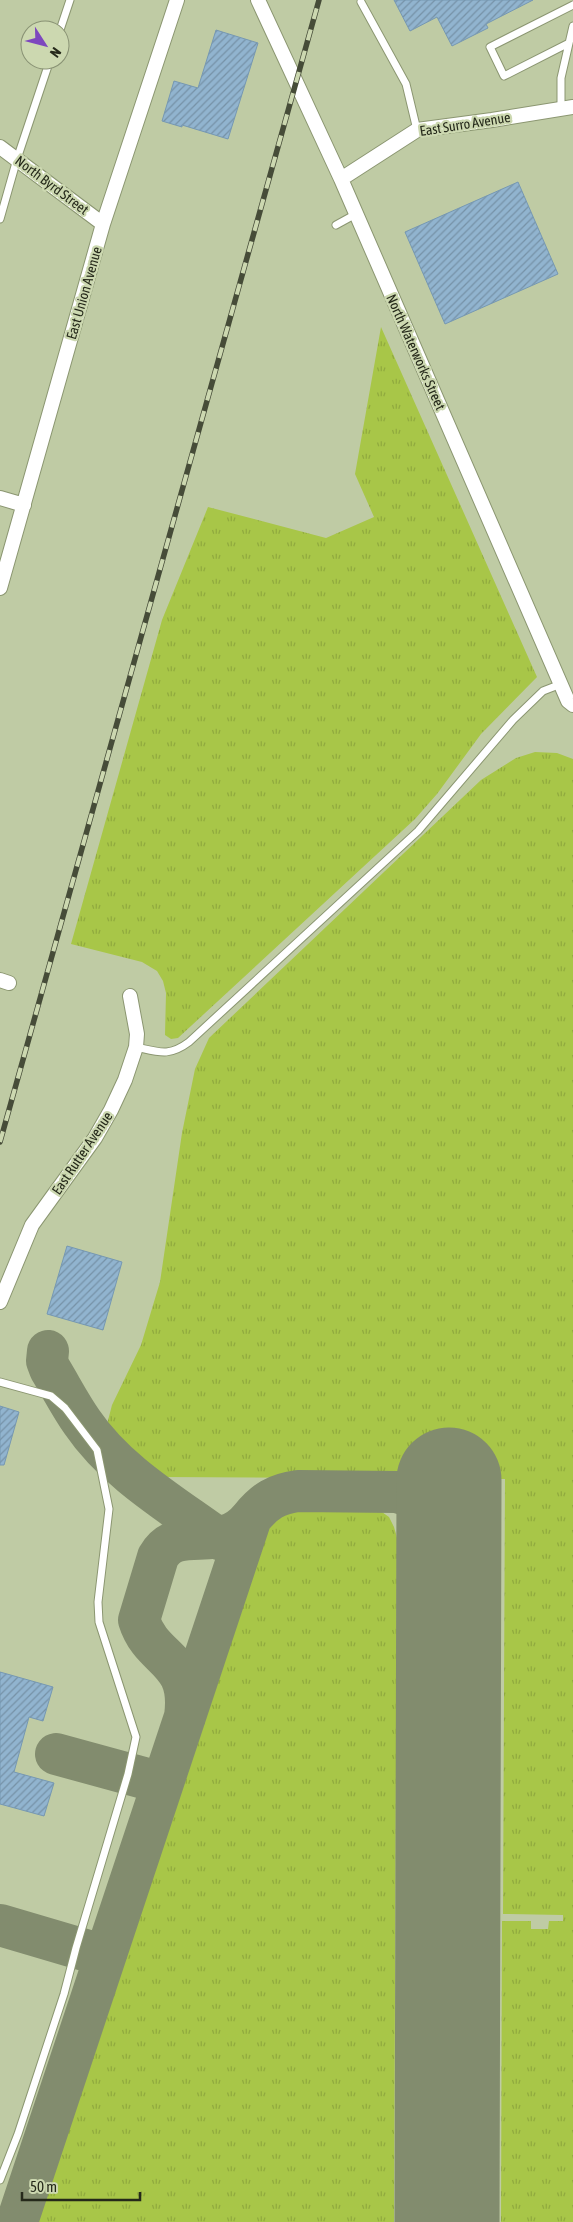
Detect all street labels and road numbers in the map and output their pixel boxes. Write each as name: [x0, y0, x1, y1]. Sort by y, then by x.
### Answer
street label: East Surro Avenue: [419, 109, 511, 139]
street label: North Byrd Street: [12, 152, 92, 218]
street label: East Union Avenue: [63, 245, 105, 341]
street label: North Waterworks Street: [383, 292, 449, 412]
street label: East Rutter Avenue: [48, 1109, 116, 1197]

